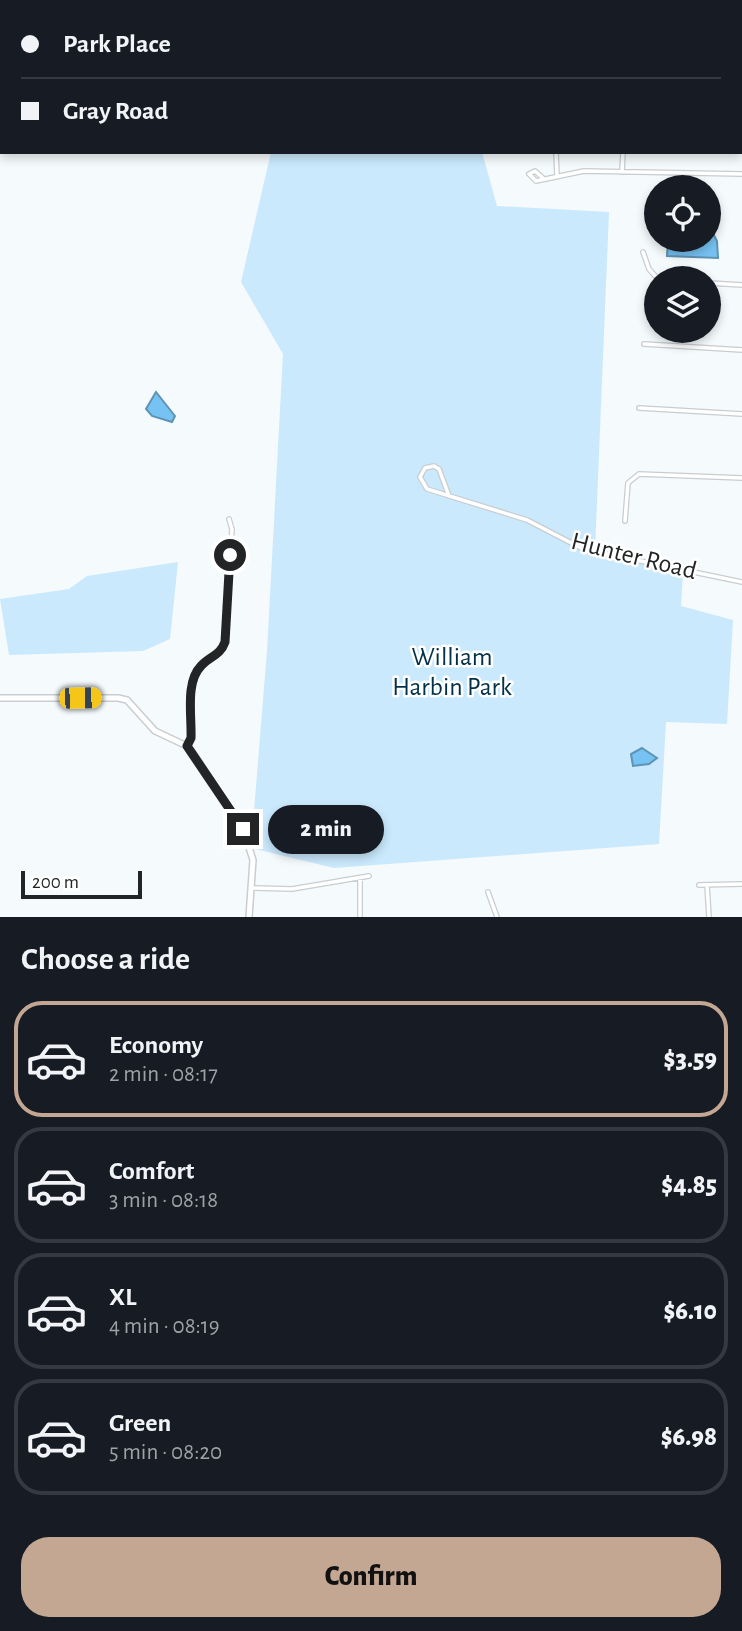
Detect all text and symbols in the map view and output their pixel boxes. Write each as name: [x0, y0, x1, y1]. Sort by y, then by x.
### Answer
text: Park Place: [63, 31, 171, 57]
text: Gray Road: [63, 98, 168, 124]
map controls: [644, 175, 721, 343]
button: locate: [644, 175, 721, 252]
button: layers: [644, 266, 721, 343]
street label: Hunter Road: [569, 528, 699, 584]
route start: [214, 539, 246, 571]
park label: William Harbin Park: [392, 644, 512, 700]
car: [59, 687, 102, 709]
callout: 2 min: [268, 804, 383, 854]
route end: [227, 813, 259, 845]
text: 2 min: [300, 818, 352, 841]
scale bar: [21, 868, 142, 900]
text: 200 m: [32, 873, 79, 892]
text: Choose a ride: [21, 943, 190, 975]
icon: car: [25, 1028, 88, 1091]
text: Economy: [109, 1032, 203, 1058]
text: $3.59: [664, 1046, 717, 1072]
text: 2 min · 08:17: [109, 1063, 218, 1086]
icon: car: [25, 1154, 88, 1217]
text: Comfort: [109, 1158, 194, 1184]
text: $4.85: [661, 1172, 717, 1198]
text: 3 min · 08:18: [109, 1189, 218, 1212]
icon: car: [25, 1280, 88, 1343]
text: XL: [109, 1284, 136, 1310]
text: $6.10: [663, 1298, 717, 1324]
text: 4 min · 08:19: [109, 1315, 220, 1338]
icon: car: [25, 1406, 88, 1469]
text: Green: [109, 1410, 171, 1436]
text: $6.98: [661, 1424, 717, 1450]
text: 5 min · 08:20: [109, 1441, 222, 1464]
button: Confirm: [21, 1537, 721, 1617]

